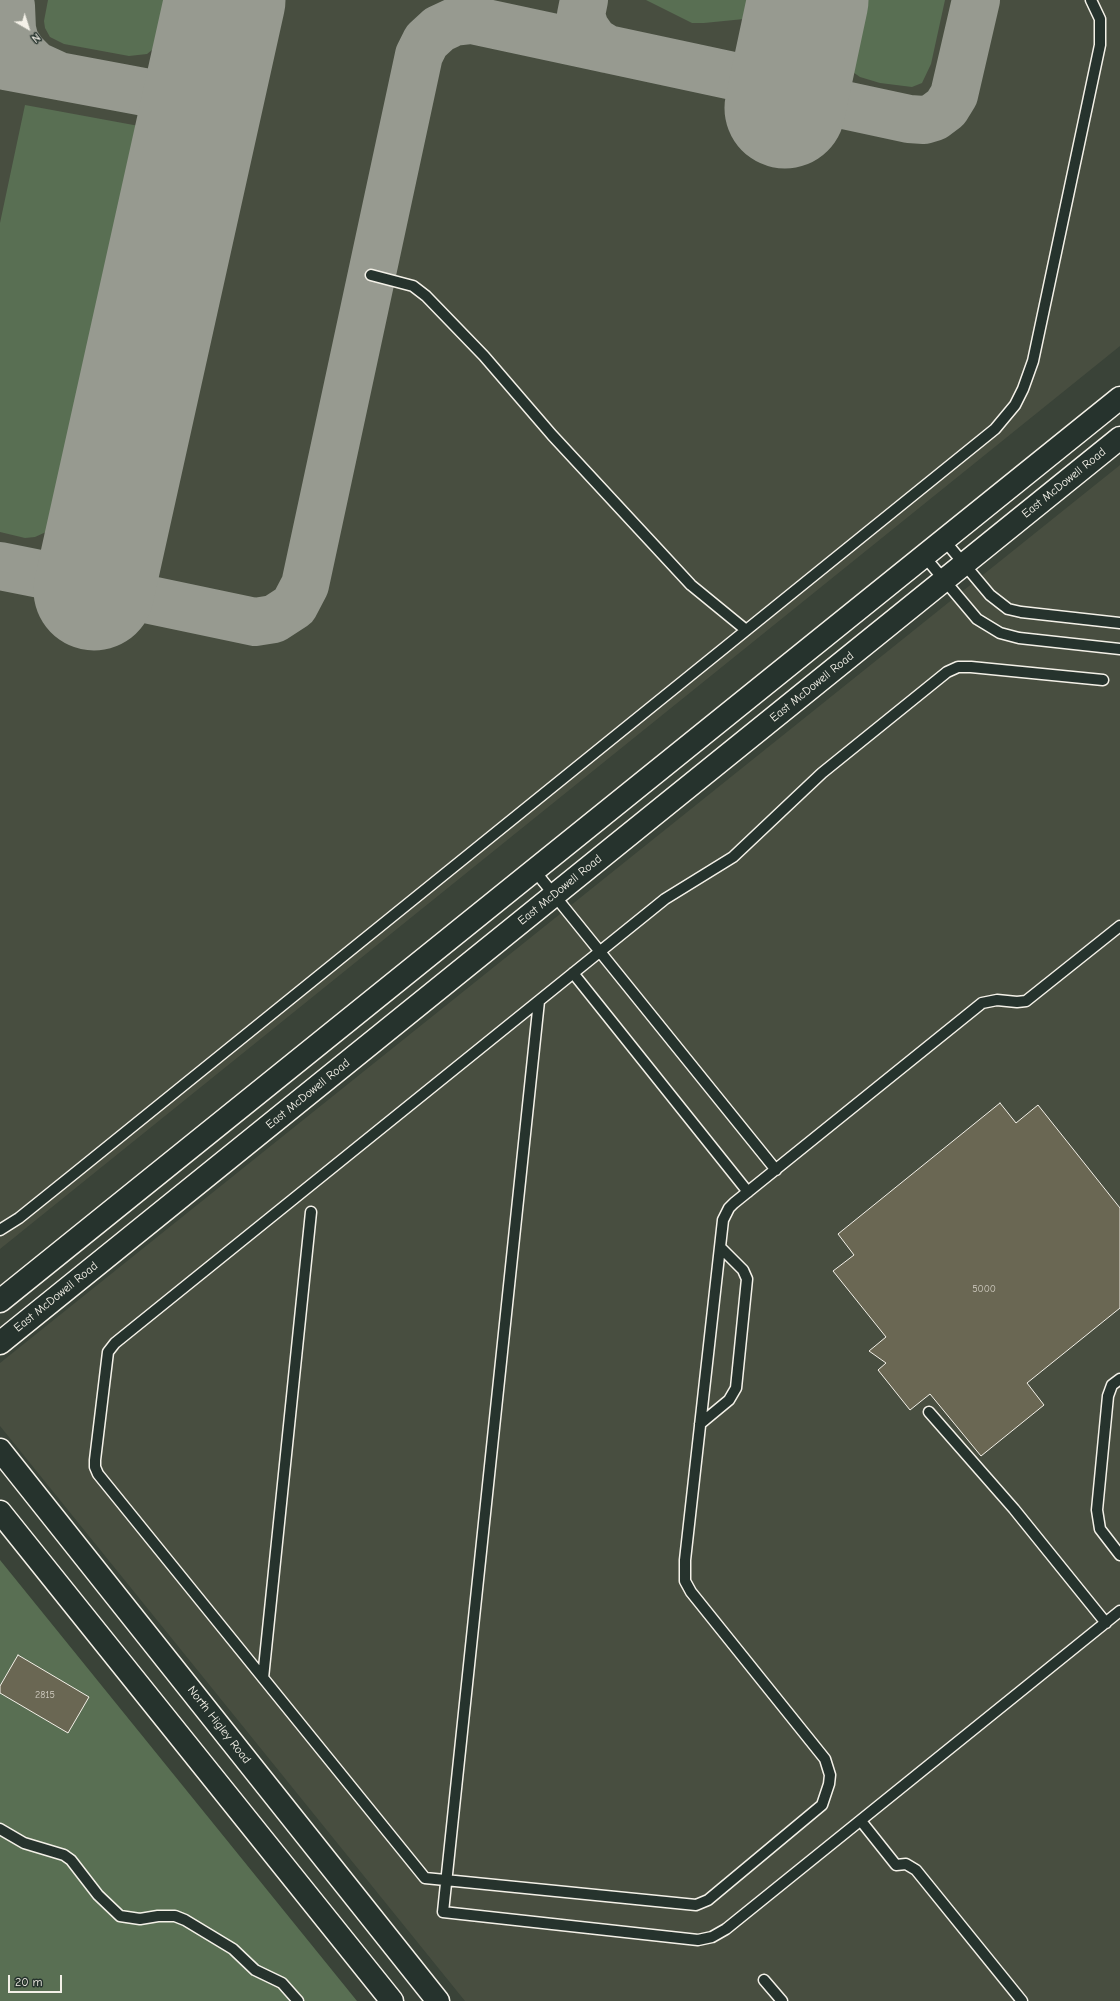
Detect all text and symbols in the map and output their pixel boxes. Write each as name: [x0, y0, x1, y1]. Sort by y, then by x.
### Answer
north arrow: [8, 8, 48, 48]
text: N: [29, 30, 43, 45]
street label: East McDowell Road: [1019, 445, 1109, 521]
street label: East McDowell Road: [767, 649, 857, 725]
street label: East McDowell Road: [515, 852, 605, 928]
street label: East McDowell Road: [263, 1056, 353, 1132]
street label: East McDowell Road: [11, 1259, 101, 1335]
house number: 5000: [972, 1283, 996, 1295]
street label: North Higley Road: [184, 1683, 254, 1767]
house number: 2815: [35, 1689, 55, 1701]
scale bar: [10, 1967, 64, 1993]
text: 20 m: [15, 1975, 43, 1989]

